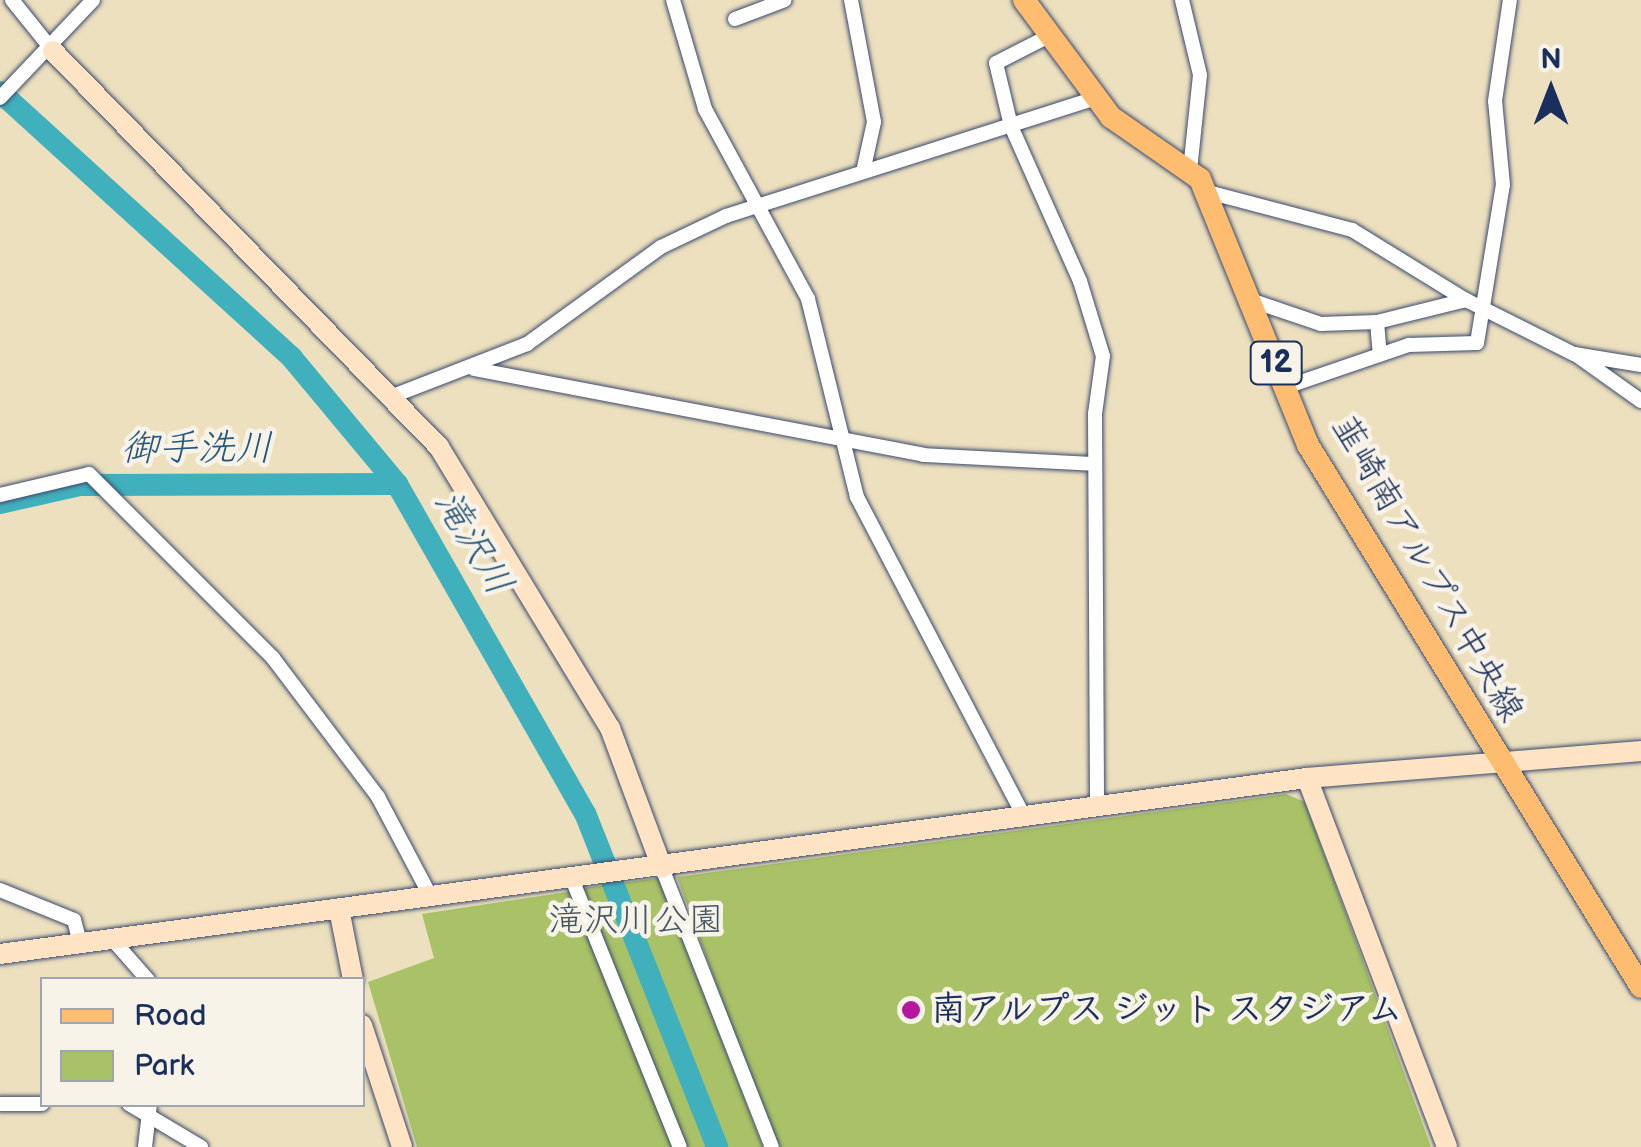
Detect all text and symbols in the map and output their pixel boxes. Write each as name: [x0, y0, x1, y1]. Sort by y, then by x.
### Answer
north arrow: [1501, 40, 1601, 140]
text: N: [1540, 43, 1562, 76]
road number: 12: [1248, 336, 1304, 390]
street label: 韮崎南アルプス中央線: [1321, 407, 1533, 731]
water label: 御手洗川: [121, 426, 273, 472]
water label: 滝沢川: [424, 482, 522, 604]
park label: 滝沢川公園: [549, 900, 723, 942]
legend: [40, 977, 365, 1107]
place label: 南アルプス ジット スタジアム: [931, 989, 1405, 1031]
text: Road: [134, 998, 207, 1034]
marker: 南アルプス ジット スタジアム: [900, 999, 922, 1021]
text: Park: [134, 1048, 194, 1084]

